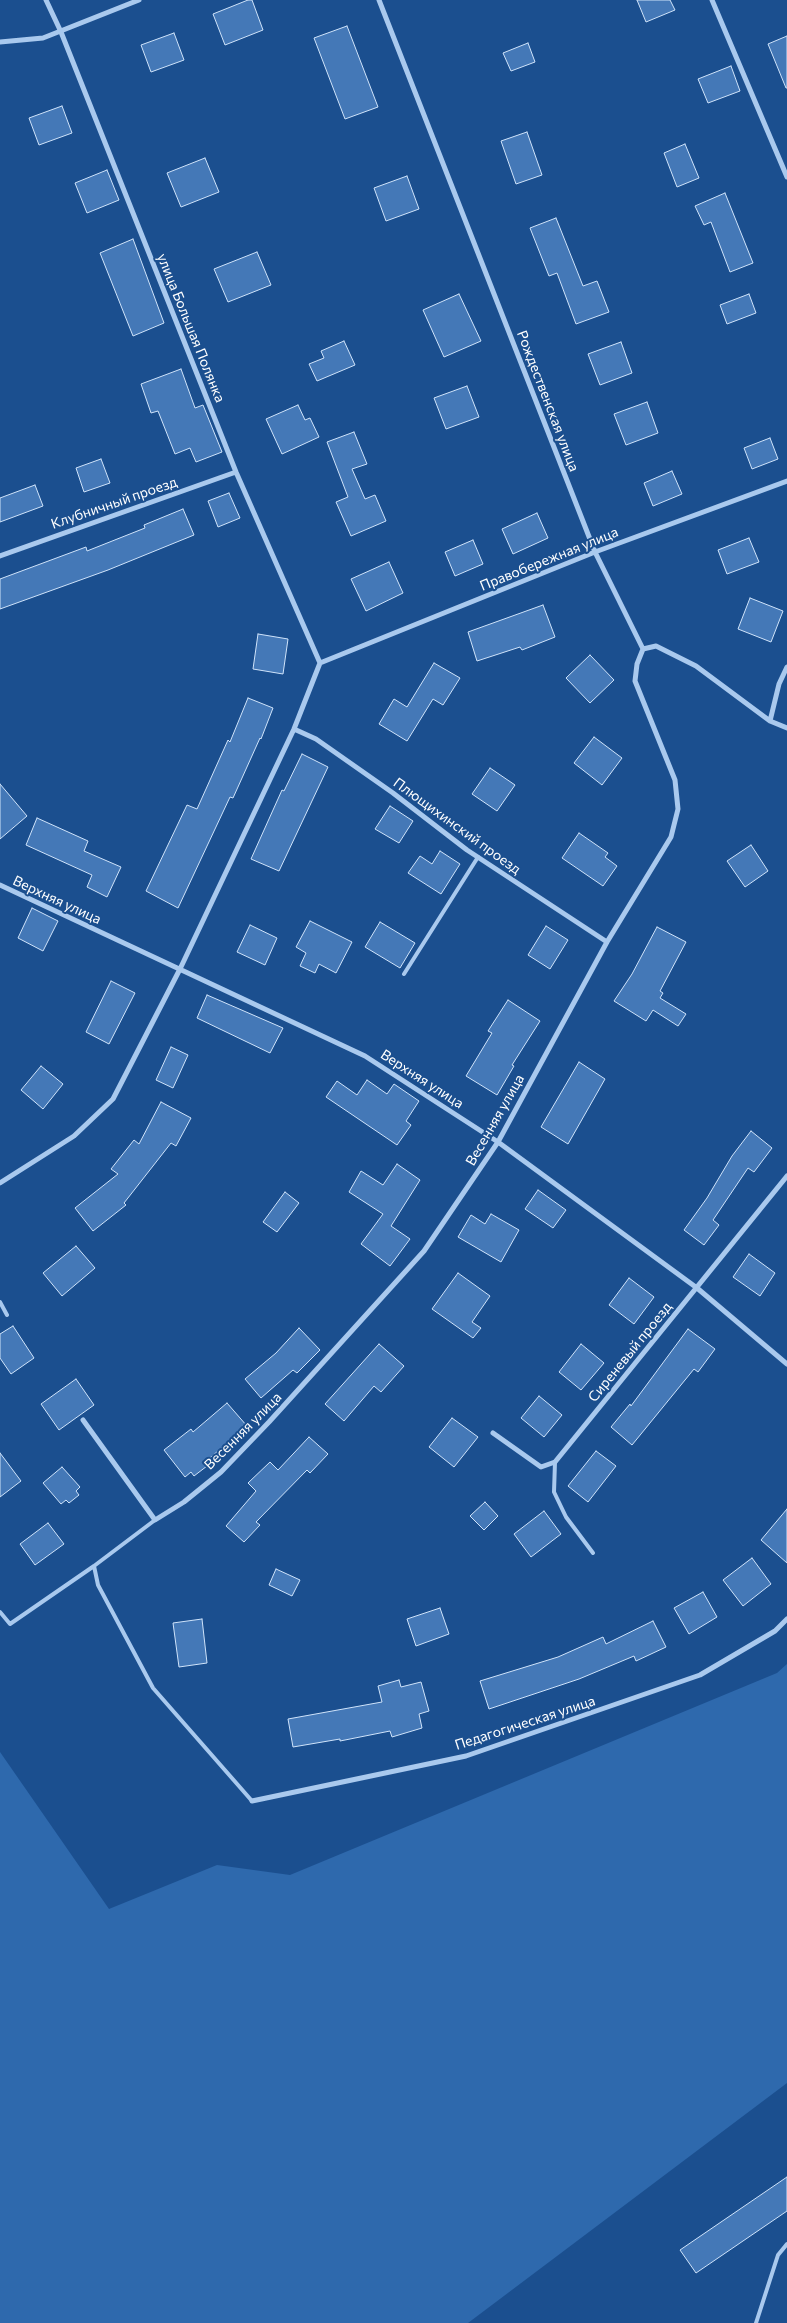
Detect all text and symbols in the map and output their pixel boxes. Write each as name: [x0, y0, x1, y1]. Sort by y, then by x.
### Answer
street label: улица Большая Полянка: [153, 251, 229, 405]
street label: Рождественская улица: [513, 328, 583, 474]
street label: Клубничный проезд: [49, 474, 179, 532]
street label: Правобережная улица: [477, 524, 621, 594]
street label: Плющихинский проезд: [390, 774, 524, 878]
street label: Верхняя улица: [10, 872, 104, 928]
street label: Верхняя улица: [377, 1046, 467, 1112]
street label: Весенняя улица: [462, 1071, 528, 1169]
street label: Сиреневый проезд: [585, 1299, 675, 1405]
street label: Весенняя улица: [201, 1389, 285, 1473]
street label: Педагогическая улица: [453, 1692, 597, 1754]

